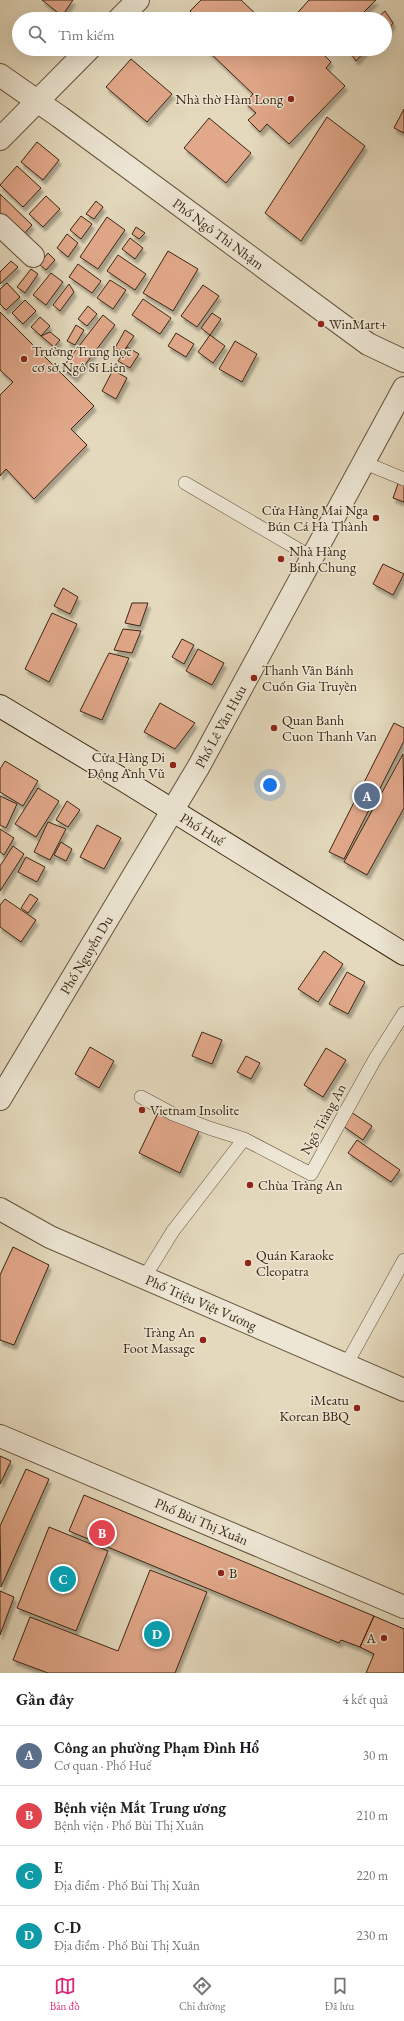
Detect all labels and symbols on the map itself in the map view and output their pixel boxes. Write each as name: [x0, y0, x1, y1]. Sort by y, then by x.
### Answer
place label: Nhà thờ Hàm Long: [176, 90, 284, 108]
marker: Nhà thờ Hàm Long: [286, 94, 296, 104]
street label: Phố Ngô Thì Nhậm: [169, 194, 268, 273]
place label: WinMart+: [329, 315, 388, 333]
marker: WinMart+: [316, 319, 326, 329]
place label: Trường Trung học cơ sở Ngô Sĩ Liên: [32, 342, 132, 376]
marker: Trường Trung học cơ sở Ngô Sĩ Liên: [19, 354, 29, 364]
place label: Cửa Hàng Mai Nga Bún Cá Hà Thành: [262, 501, 368, 535]
marker: Cửa Hàng Mai Nga Bún Cá Hà Thành: [371, 513, 381, 523]
place label: Nhà Hàng Binh Chung: [289, 542, 357, 576]
marker: Nhà Hàng Binh Chung: [276, 554, 286, 564]
place label: Thanh Vân Bánh Cuốn Gia Truyền: [262, 661, 358, 695]
marker: Thanh Vân Bánh Cuốn Gia Truyền: [249, 673, 259, 683]
street label: Phố Lê Văn Hưu: [191, 681, 251, 771]
place label: Quan Banh Cuon Thanh Van: [282, 711, 378, 745]
marker: Quan Banh Cuon Thanh Van: [269, 723, 279, 733]
place label: Cửa Hàng Di Động Anh Vũ: [87, 748, 166, 782]
marker: Cửa Hàng Di Động Anh Vũ: [168, 760, 178, 770]
your location: [260, 775, 280, 795]
pin: A: [354, 781, 380, 811]
street label: Phố Huế: [177, 809, 229, 850]
street label: Phố Nguyễn Du: [56, 912, 117, 997]
street label: Ngõ Tràng An: [296, 1080, 350, 1158]
place label: Vietnam Insolite: [150, 1101, 240, 1119]
marker: Vietnam Insolite: [137, 1105, 147, 1115]
place label: Chùa Tràng An: [258, 1176, 343, 1194]
marker: Chùa Tràng An: [245, 1180, 255, 1190]
place label: Quán Karaoke Cleopatra: [256, 1246, 335, 1280]
marker: Quán Karaoke Cleopatra: [243, 1258, 253, 1268]
street label: Phố Triệu Việt Vương: [143, 1270, 260, 1335]
place label: Tràng An Foot Massage: [123, 1323, 196, 1357]
marker: Tràng An Foot Massage: [198, 1335, 208, 1345]
place label: iMeatu Korean BBQ: [280, 1391, 351, 1425]
marker: iMeatu Korean BBQ: [352, 1403, 362, 1413]
street label: Phố Bùi Thị Xuân: [152, 1494, 252, 1549]
pin: B: [89, 1518, 115, 1548]
pin: C: [50, 1564, 76, 1594]
place label: B: [229, 1564, 237, 1582]
marker: B: [216, 1568, 226, 1578]
pin: D: [144, 1619, 170, 1649]
place label: A: [365, 1629, 376, 1647]
marker: A: [379, 1633, 389, 1643]

